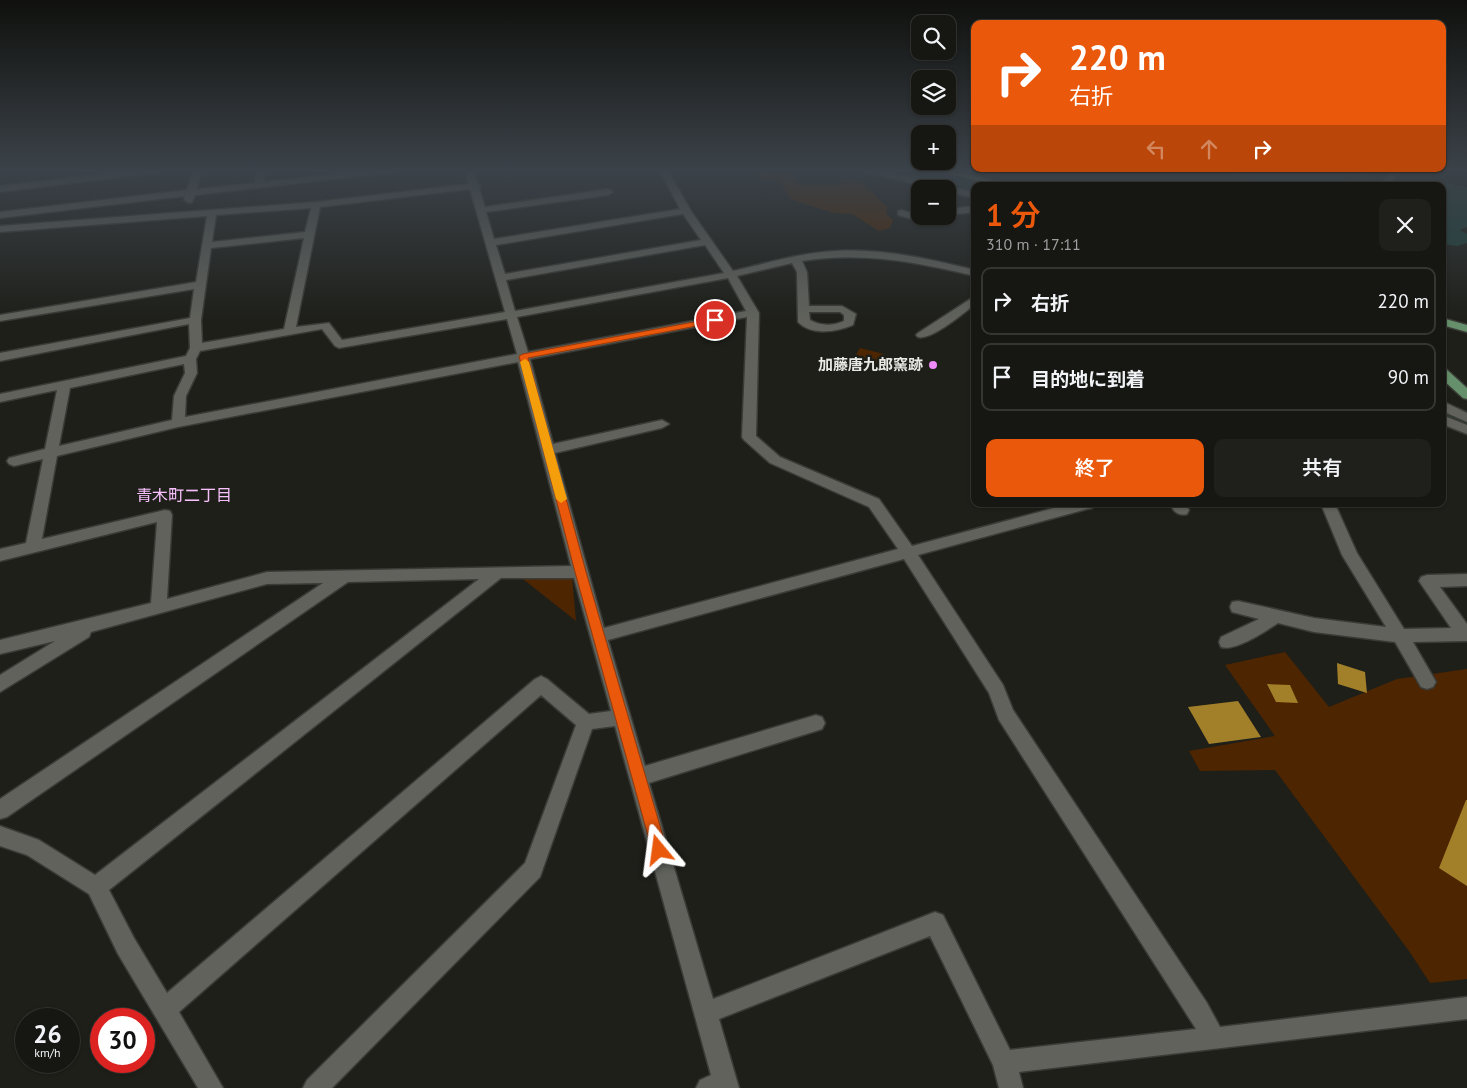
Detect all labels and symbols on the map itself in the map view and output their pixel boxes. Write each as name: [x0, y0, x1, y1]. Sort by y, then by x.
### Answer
pin: [694, 299, 736, 341]
place label: 加藤唐九郎窯跡: [818, 355, 923, 374]
marker: 加藤唐九郎窯跡: [927, 359, 939, 371]
district label: 青木町二丁目: [136, 485, 232, 505]
position arrow: [632, 823, 684, 875]
speed limit sign: 30: [90, 1008, 155, 1073]

